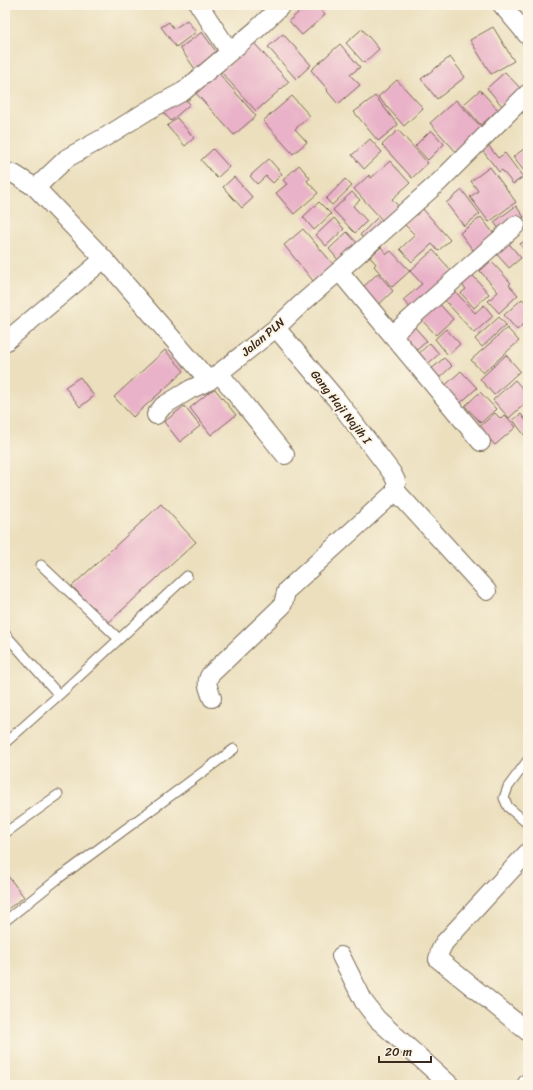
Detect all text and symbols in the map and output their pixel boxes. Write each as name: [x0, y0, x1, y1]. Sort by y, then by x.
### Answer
street label: Jalan PLN: [235, 312, 290, 363]
street label: Gang Haji Najih I: [305, 365, 378, 450]
scale bar: [379, 1038, 431, 1064]
text: 20 m: [385, 1041, 412, 1063]

